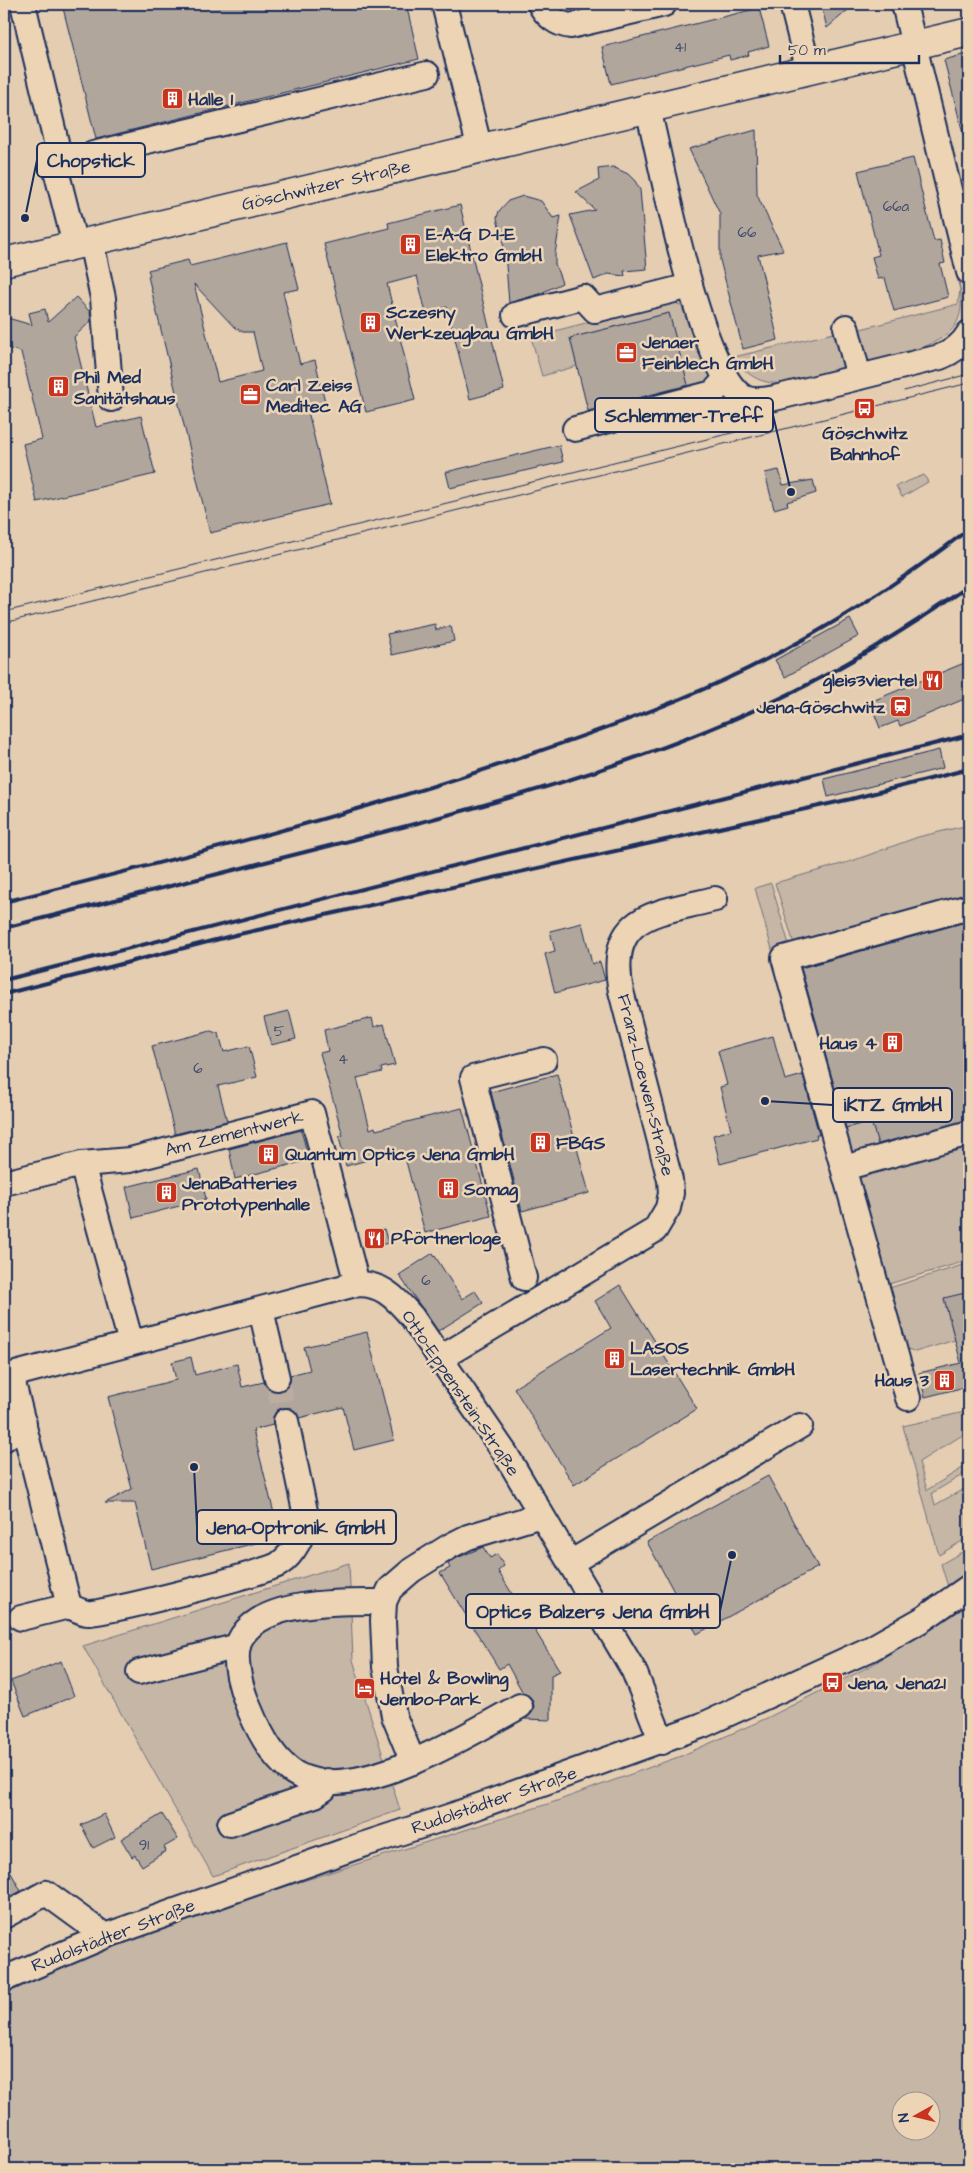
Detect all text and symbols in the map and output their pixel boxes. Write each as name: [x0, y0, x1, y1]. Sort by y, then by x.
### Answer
scale bar: [780, 32, 919, 64]
house number: 41: [674, 37, 686, 58]
text: 50 m: [788, 40, 826, 61]
building icon: Halle 1: [160, 87, 184, 111]
place label: Halle 1: [188, 87, 234, 112]
callout: Chopstick: [37, 143, 145, 177]
text: Chopstick: [47, 148, 135, 175]
street label: Göschwitzer Straße: [239, 154, 413, 217]
house number: 66a: [883, 196, 910, 217]
place label: E-A-G D-I-E Elektro GmbH: [426, 222, 542, 268]
house number: 66: [738, 222, 757, 243]
building icon: E-A-G D-I-E Elektro GmbH: [398, 232, 422, 256]
place label: Sczesny Werkzeugbau GmbH: [385, 300, 554, 347]
building icon: Sczesny Werkzeugbau GmbH: [358, 310, 382, 334]
place label: Jenaer Feinblech GmbH: [641, 330, 774, 376]
office icon: Jenaer Feinblech GmbH: [614, 340, 638, 364]
place label: Phil Med Sanitätshaus: [73, 365, 175, 411]
place label: Carl Zeiss Meditec AG: [266, 373, 363, 419]
building icon: Phil Med Sanitätshaus: [46, 375, 70, 399]
office icon: Carl Zeiss Meditec AG: [238, 383, 262, 407]
bus stop icon: Göschwitz Bahnhof: [853, 396, 877, 420]
callout: Schlemmer-Treff: [595, 398, 773, 432]
text: Schlemmer-Treff: [604, 403, 764, 430]
place label: Göschwitz Bahnhof: [822, 421, 909, 467]
place label: gleis3viertel: [823, 668, 917, 694]
restaurant icon: gleis3viertel: [921, 668, 945, 692]
place label: Jena-Göschwitz: [756, 695, 886, 720]
station icon: Jena-Göschwitz: [889, 695, 913, 719]
street label: Franz-Loewen-Straße: [611, 992, 680, 1179]
house number: 5: [274, 1021, 285, 1042]
place label: Haus 4: [819, 1031, 878, 1056]
building icon: Haus 4: [881, 1031, 905, 1055]
house number: 4: [338, 1049, 348, 1070]
house number: 6: [193, 1058, 203, 1079]
callout: iKTZ GmbH: [833, 1088, 952, 1122]
text: iKTZ GmbH: [844, 1092, 943, 1119]
street label: Am Zementwerk: [162, 1104, 306, 1163]
building icon: FBGS: [528, 1131, 552, 1155]
place label: FBGS: [556, 1131, 606, 1156]
building icon: Quantum Optics Jena GmbH: [257, 1142, 281, 1166]
place label: Quantum Optics Jena GmbH: [285, 1142, 515, 1167]
place label: JenaBatteries Prototypenhalle: [181, 1171, 311, 1218]
building icon: Somag: [436, 1177, 460, 1201]
place label: Somag: [463, 1177, 519, 1203]
building icon: JenaBatteries Prototypenhalle: [154, 1181, 178, 1205]
restaurant icon: Pförtnerloge: [363, 1226, 387, 1250]
place label: Pförtnerloge: [391, 1226, 501, 1252]
house number: 6: [421, 1270, 431, 1291]
street label: Otto-Eppenstein-Straße: [396, 1305, 526, 1482]
place label: LASOS Lasertechnik GmbH: [630, 1336, 795, 1382]
building icon: LASOS Lasertechnik GmbH: [602, 1346, 626, 1370]
place label: Haus 3: [874, 1368, 930, 1393]
building icon: Haus 3: [933, 1368, 957, 1392]
callout: Jena-Optronik GmbH: [197, 1510, 396, 1544]
text: Jena-Optronik GmbH: [205, 1515, 386, 1542]
callout: Optics Balzers Jena GmbH: [466, 1594, 720, 1628]
text: Optics Balzers Jena GmbH: [476, 1599, 710, 1626]
place label: Hotel & Bowling Jembo-Park: [379, 1666, 509, 1712]
bus stop icon: Jena, Jena21: [820, 1671, 844, 1695]
place label: Jena, Jena21: [847, 1671, 947, 1696]
hotel icon: Hotel & Bowling Jembo-Park: [352, 1676, 376, 1700]
street label: Rudolstädter Straße: [408, 1760, 580, 1841]
house number: 91: [139, 1835, 149, 1856]
street label: Rudolstädter Straße: [28, 1893, 199, 1978]
north arrow: [890, 2090, 940, 2140]
text: N: [894, 2112, 915, 2123]

